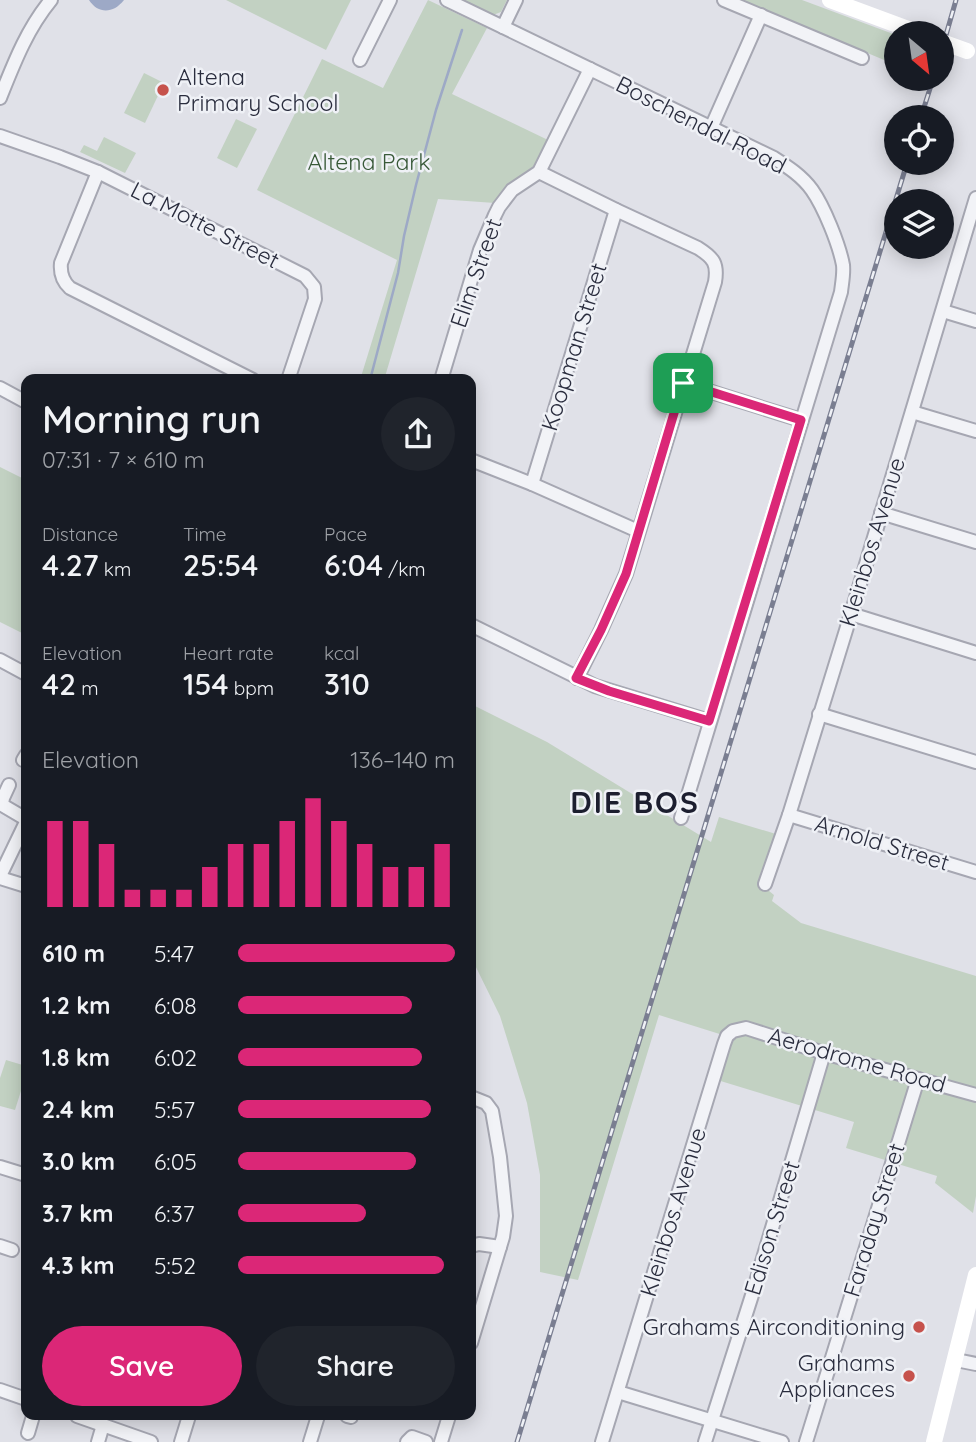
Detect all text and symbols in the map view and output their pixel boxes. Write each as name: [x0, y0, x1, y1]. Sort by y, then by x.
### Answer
north arrow: [884, 21, 954, 91]
map controls: [884, 21, 954, 259]
place label: Altena Primary School: [177, 62, 339, 117]
street label: Boschendal Road: [611, 69, 791, 180]
marker: Altena Primary School: [155, 82, 171, 98]
button: locate: [884, 105, 954, 175]
park label: Altena Park: [308, 147, 430, 176]
street label: La Motte Street: [126, 175, 285, 275]
button: layers: [884, 189, 954, 259]
street label: Elim Street: [443, 214, 508, 331]
street label: Koopman Street: [534, 259, 613, 434]
pin: [653, 353, 713, 413]
icon: arrive: [664, 364, 702, 402]
text: Morning run: [42, 395, 261, 443]
button: share: [381, 397, 455, 471]
text: 07:31 · 7 × 610 m: [42, 445, 205, 474]
street label: Kleinbos Avenue: [832, 454, 911, 630]
text: Distance: [42, 522, 118, 546]
text: Time: [183, 522, 227, 546]
text: Pace: [324, 522, 367, 546]
text: 4.27: [42, 546, 99, 584]
text: 25:54: [183, 546, 258, 584]
text: 6:04: [324, 546, 383, 584]
text: km: [99, 557, 131, 581]
text: /km: [383, 557, 426, 581]
text: Elevation: [42, 641, 122, 665]
text: Heart rate: [183, 641, 274, 665]
text: kcal: [324, 641, 359, 665]
text: 42: [42, 665, 76, 703]
text: 154: [183, 665, 229, 703]
text: 310: [324, 665, 370, 703]
text: m: [76, 676, 98, 700]
text: bpm: [229, 676, 274, 700]
text: Elevation: [42, 745, 139, 774]
text: 136–140 m: [350, 745, 455, 774]
district label: DIE BOS: [570, 783, 700, 821]
street label: Arnold Street: [811, 808, 953, 877]
text: 610 m: [42, 939, 105, 968]
text: 5:47: [154, 939, 194, 968]
text: 1.2 km: [42, 991, 111, 1020]
text: 6:08: [154, 991, 197, 1020]
street label: Aerodrome Road: [765, 1020, 949, 1099]
text: 1.8 km: [42, 1043, 110, 1072]
text: 6:02: [154, 1043, 197, 1072]
text: 2.4 km: [42, 1095, 114, 1124]
text: 5:57: [154, 1095, 195, 1124]
street label: Kleinbos Avenue: [633, 1124, 712, 1300]
street label: Faraday Street: [836, 1139, 911, 1300]
text: 3.0 km: [42, 1147, 115, 1176]
text: 6:05: [154, 1147, 197, 1176]
street label: Edison Street: [737, 1157, 806, 1299]
text: 3.7 km: [42, 1199, 113, 1228]
text: 6:37: [154, 1199, 195, 1228]
text: 4.3 km: [42, 1251, 114, 1280]
text: 5:52: [154, 1251, 196, 1280]
place label: Grahams Airconditioning: [643, 1312, 905, 1341]
marker: Grahams Airconditioning: [911, 1319, 927, 1335]
button: Save: [42, 1326, 242, 1406]
button: Share: [256, 1326, 455, 1406]
place label: Grahams Appliances: [779, 1348, 895, 1403]
marker: Grahams Appliances: [901, 1368, 917, 1384]

